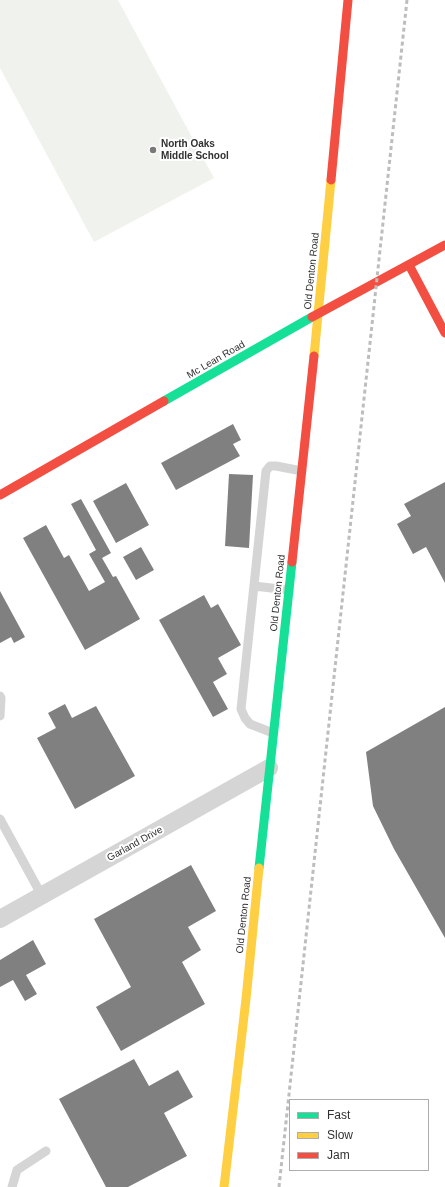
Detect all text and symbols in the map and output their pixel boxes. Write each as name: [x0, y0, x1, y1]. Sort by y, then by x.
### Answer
place label: North Oaks Middle School: [161, 138, 229, 162]
marker: North Oaks Middle School: [148, 145, 158, 155]
street label: Old Denton Road: [302, 232, 322, 310]
street label: Mc Lean Road: [185, 339, 247, 381]
street label: Old Denton Road: [268, 554, 288, 632]
street label: Garland Drive: [105, 824, 165, 864]
street label: Old Denton Road: [234, 876, 254, 954]
legend: [289, 1099, 429, 1171]
text: Fast: [327, 1108, 350, 1122]
text: Slow: [327, 1128, 353, 1142]
text: Jam: [327, 1148, 350, 1162]

